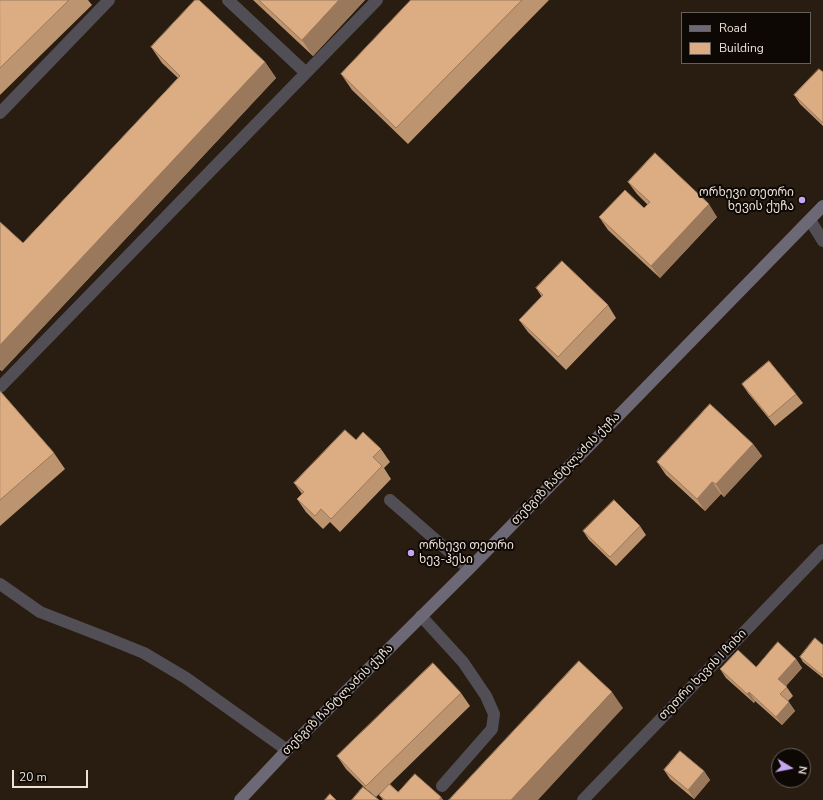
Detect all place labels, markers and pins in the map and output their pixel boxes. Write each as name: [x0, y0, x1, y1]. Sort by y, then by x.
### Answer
place label: ორხევი თეთრი ხევის ქუჩა: [699, 186, 794, 214]
marker: ორხევი თეთრი ხევის ქუჩა: [797, 195, 807, 205]
place label: ორხევი თეთრი ხევ-ჰესი: [419, 539, 514, 567]
marker: ორხევი თეთრი ხევ-ჰესი: [406, 548, 416, 558]

